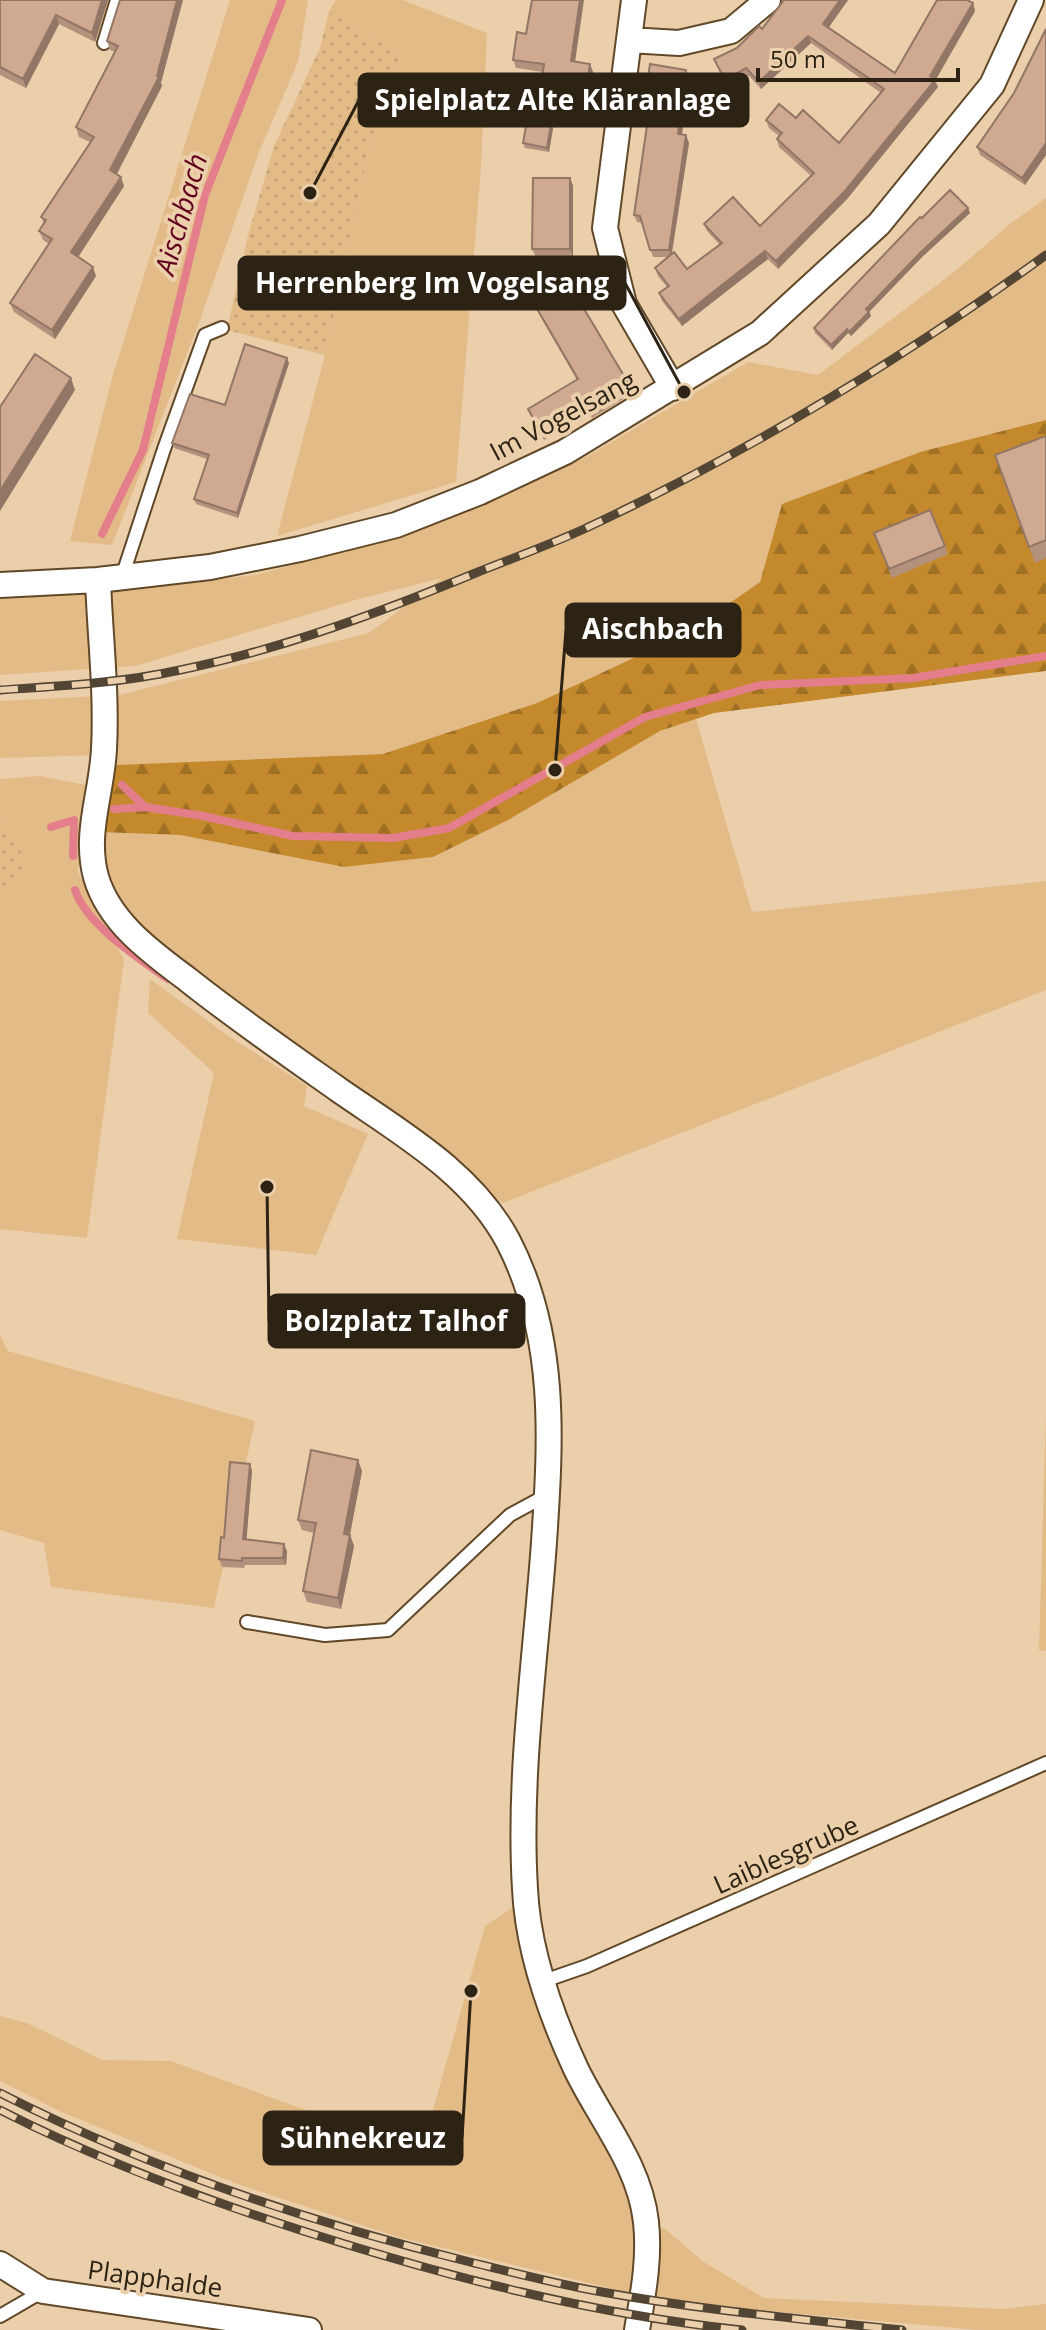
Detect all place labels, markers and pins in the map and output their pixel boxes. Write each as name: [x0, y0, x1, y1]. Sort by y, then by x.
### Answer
callout: Spielplatz Alte Kläranlage: [359, 74, 748, 126]
callout: Herrenberg Im Vogelsang: [239, 257, 625, 309]
callout: Aischbach: [566, 604, 740, 656]
callout: Bolzplatz Talhof: [269, 1295, 524, 1347]
callout: Sühnekreuz: [264, 2112, 462, 2164]

